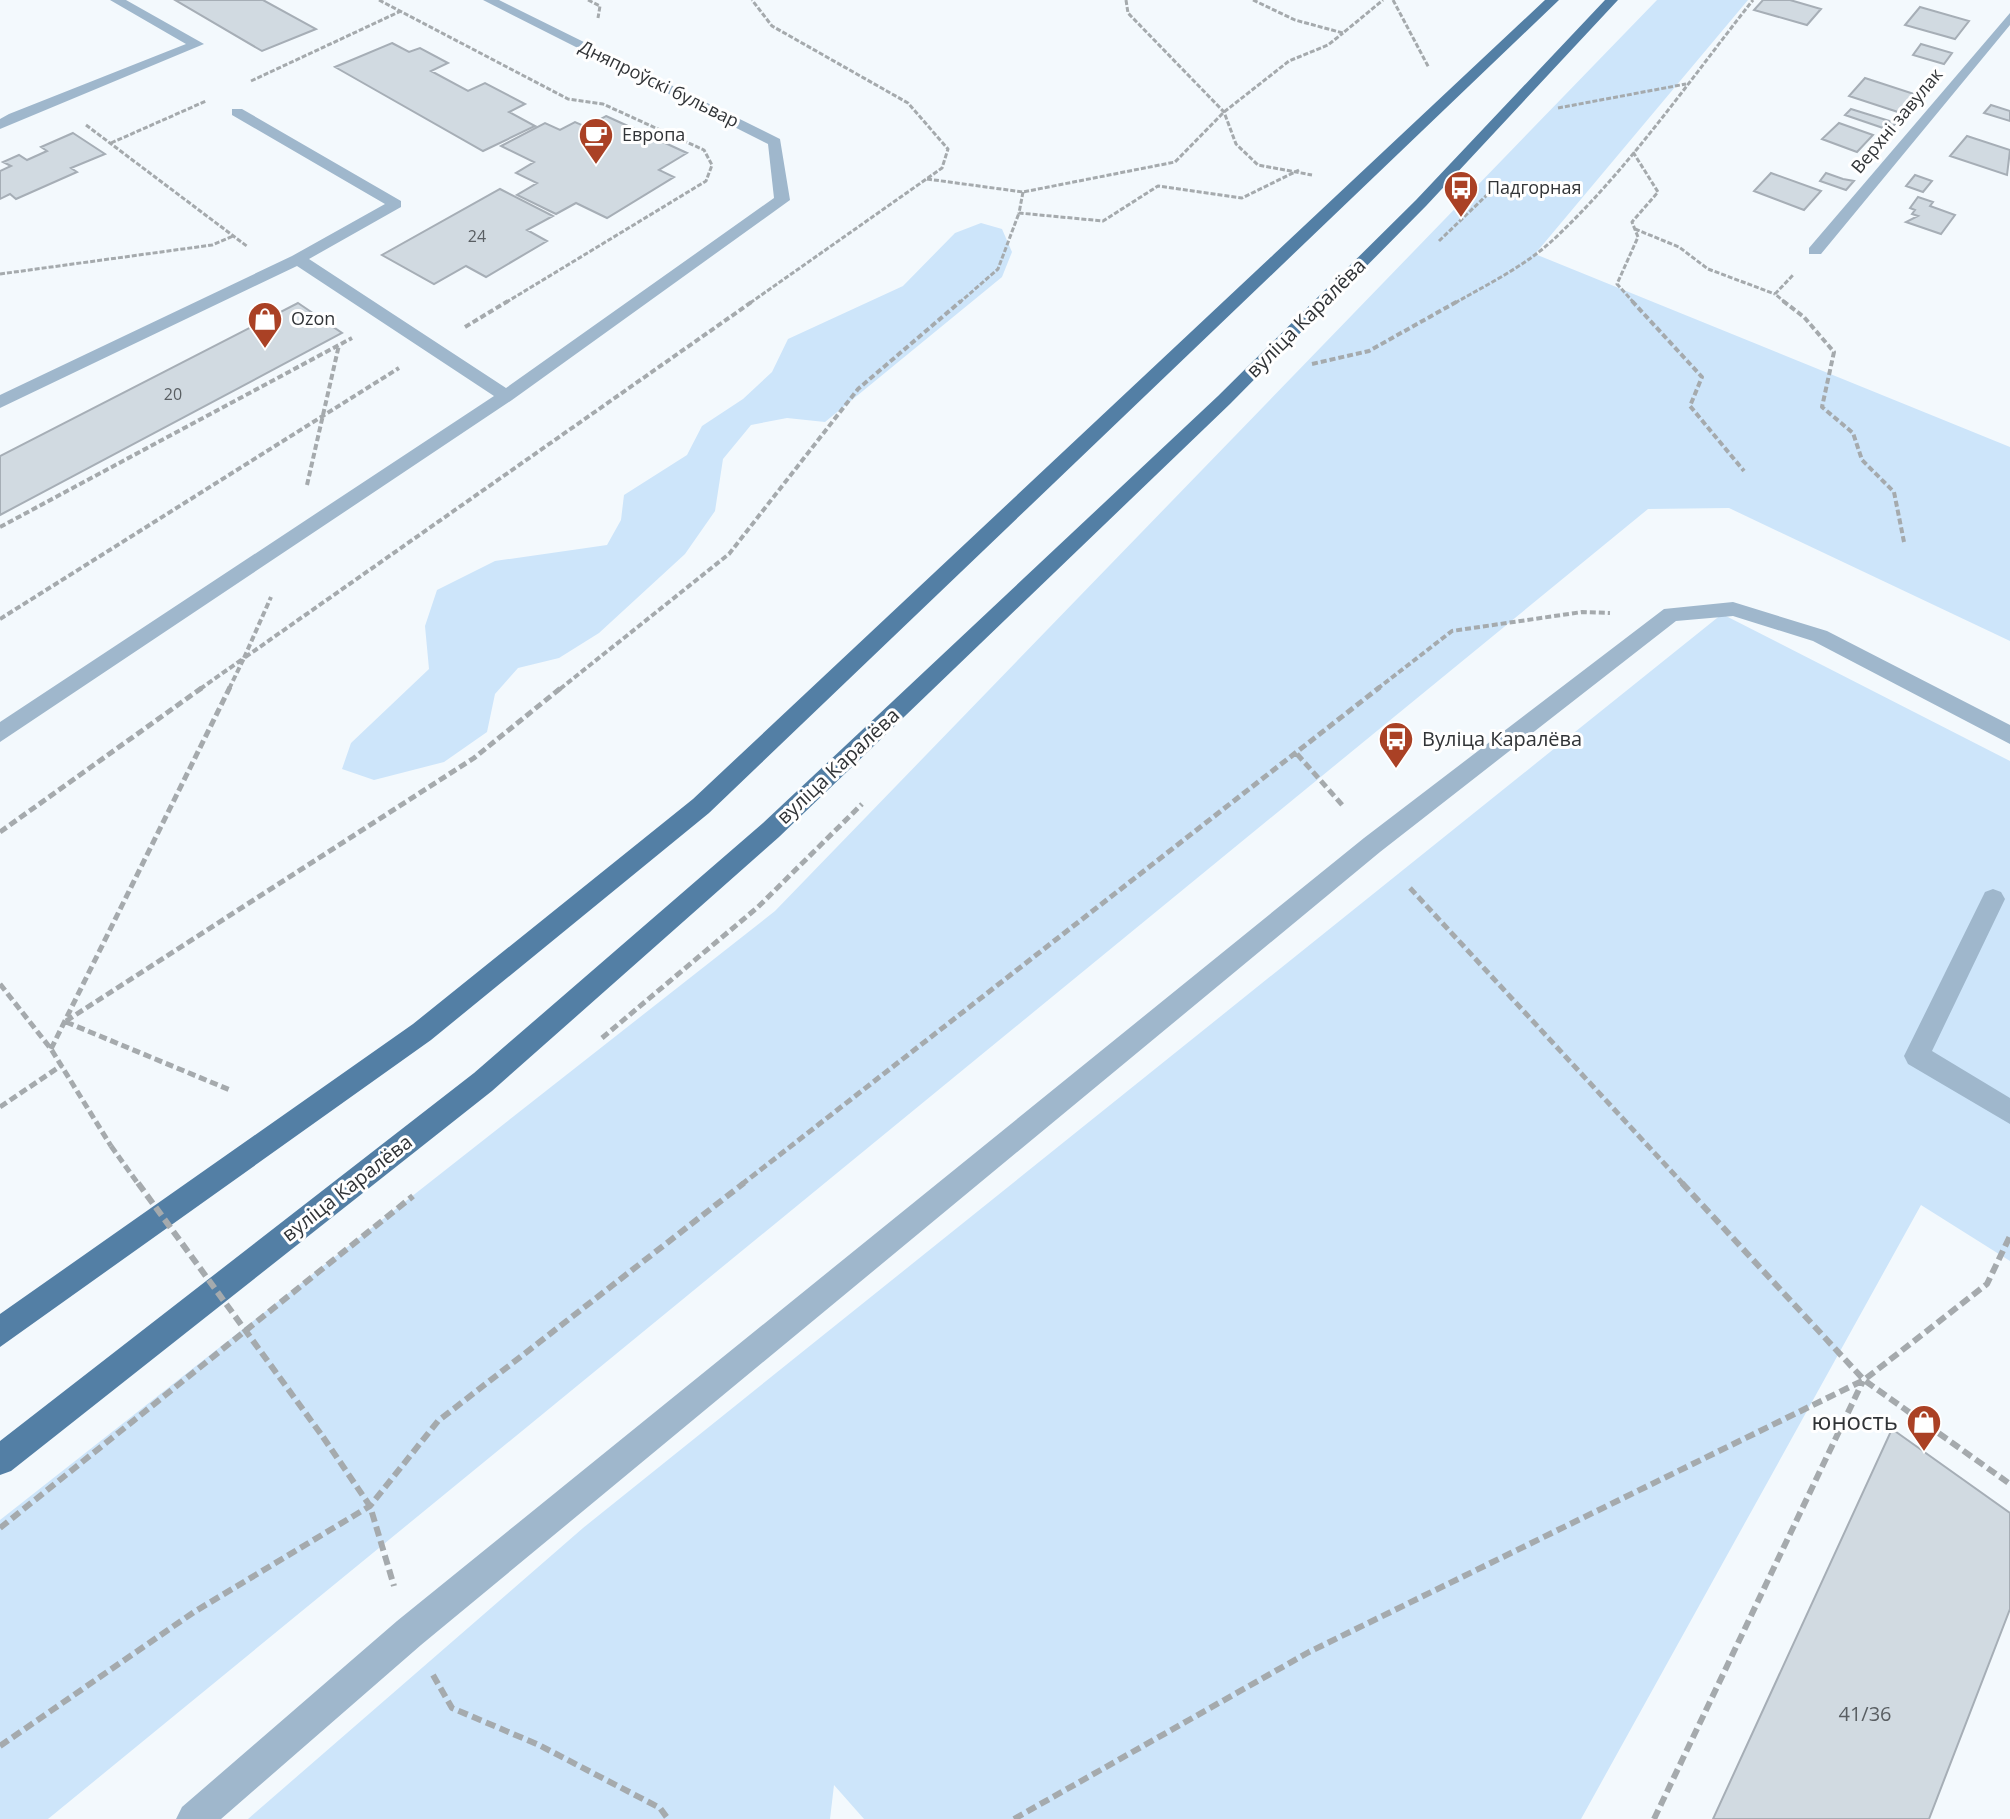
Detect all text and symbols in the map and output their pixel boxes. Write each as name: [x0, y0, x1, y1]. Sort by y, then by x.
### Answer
street label: Дняпроўскі бульвар: [576, 34, 743, 132]
street label: Верхні завулак: [1845, 62, 1948, 178]
cafe icon: Европа: [577, 116, 615, 166]
place label: Европа: [622, 122, 685, 146]
bus stop icon: Падгорная: [1442, 169, 1480, 219]
place label: Падгорная: [1487, 175, 1581, 199]
house number: 24: [468, 225, 486, 247]
street label: вуліца Каралёва: [1240, 252, 1371, 383]
shop icon: Ozon: [246, 300, 284, 350]
place label: Ozon: [291, 306, 335, 330]
house number: 20: [164, 383, 182, 405]
street label: вуліца Каралёва: [770, 702, 905, 830]
bus stop icon: Вуліца Каралёва: [1377, 720, 1415, 770]
place label: Вуліца Каралёва: [1422, 725, 1582, 752]
street label: вуліца Каралёва: [276, 1128, 418, 1247]
shop icon: юность: [1905, 1403, 1943, 1453]
place label: юность: [1812, 1404, 1898, 1437]
house number: 41/36: [1838, 1700, 1892, 1727]

